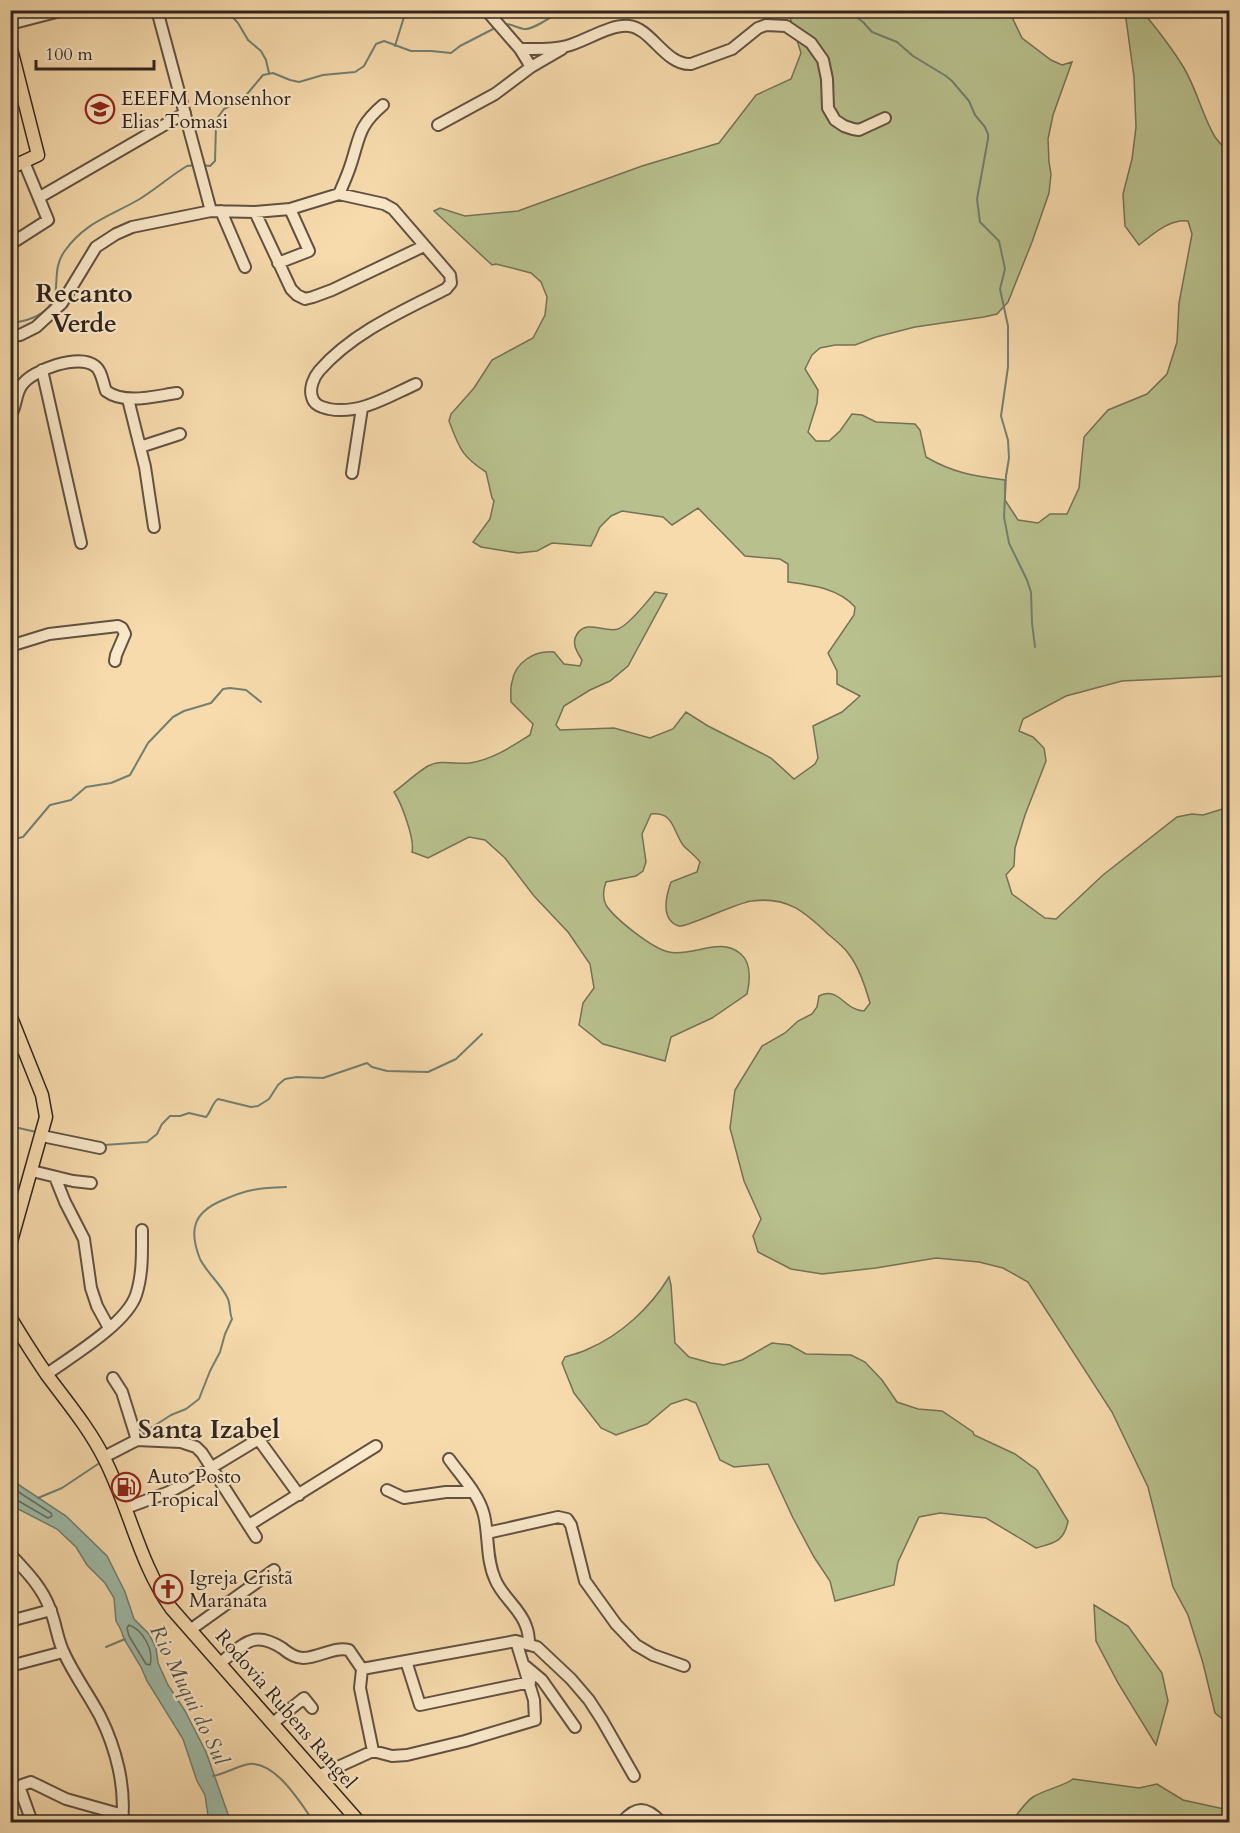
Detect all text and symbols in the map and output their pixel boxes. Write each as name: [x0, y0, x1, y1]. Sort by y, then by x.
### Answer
scale bar: [36, 33, 154, 71]
text: 100 m: [45, 42, 93, 67]
place label: EEEFM Monsenhor Elias Tomasi: [121, 85, 292, 135]
school or university icon: EEEFM Monsenhor Elias Tomasi: [84, 93, 116, 125]
district label: Recanto Verde: [35, 276, 133, 341]
district label: Santa Izabel: [138, 1412, 280, 1447]
place label: Auto Posto Tropical: [147, 1463, 241, 1513]
fuel station icon: Auto Posto Tropical: [110, 1471, 142, 1503]
place label: Igreja Cristã Maranata: [189, 1564, 293, 1614]
church icon: Igreja Cristã Maranata: [152, 1573, 184, 1605]
water label: Rio Muqui do Sul: [143, 1620, 236, 1771]
street label: Rodovia Rubens Rangel: [209, 1623, 363, 1795]

